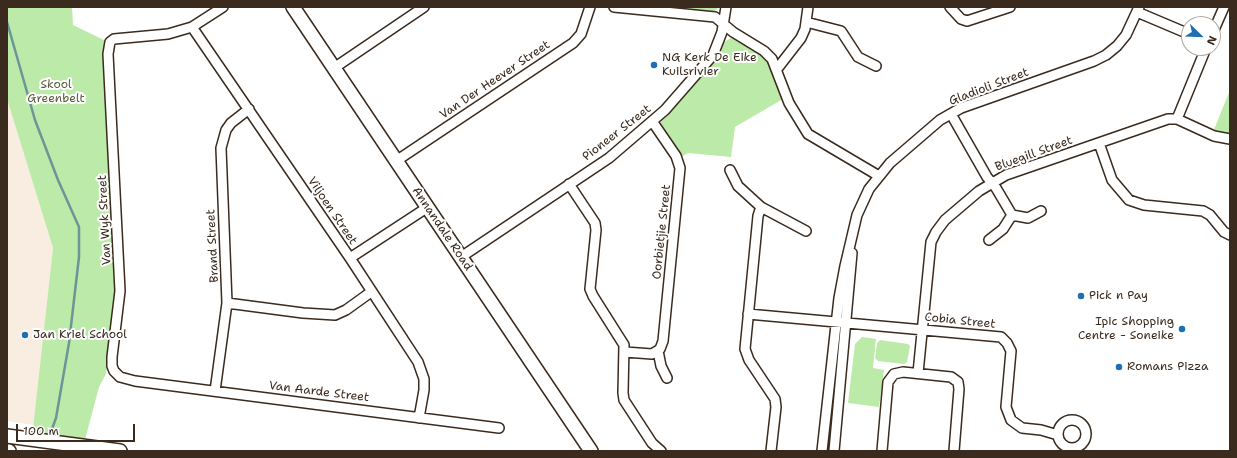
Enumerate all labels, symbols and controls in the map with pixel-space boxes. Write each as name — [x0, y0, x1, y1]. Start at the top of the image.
north arrow — [1181, 16, 1221, 56]
text: N — [1203, 34, 1220, 47]
street label: Van Der Heever Street — [437, 38, 553, 122]
place label: NG Kerk De Eike Kuilsrivier — [662, 51, 757, 79]
marker: NG Kerk De Eike Kuilsrivier — [649, 60, 659, 70]
street label: Gladioli Street — [947, 65, 1031, 109]
park label: Skool Greenbelt — [27, 78, 85, 106]
street label: Pioneer Street — [580, 102, 654, 164]
street label: Bluegill Street — [993, 133, 1075, 175]
street label: Viljoen Street — [304, 174, 360, 248]
street label: Van Wyk Street — [95, 175, 115, 265]
street label: Annandale Road — [409, 184, 475, 274]
street label: Oorbietjie Street — [650, 184, 674, 280]
street label: Brand Street — [204, 209, 222, 283]
place label: Pick n Pay — [1089, 289, 1148, 303]
marker: Pick n Pay — [1076, 291, 1086, 301]
street label: Cobia Street — [924, 310, 996, 332]
place label: Ipic Shopping Centre - Soneike — [1078, 315, 1174, 343]
marker: Ipic Shopping Centre - Soneike — [1177, 324, 1187, 334]
place label: Jan Kriel School — [33, 328, 127, 342]
marker: Jan Kriel School — [20, 330, 30, 340]
place label: Romans Pizza — [1127, 360, 1208, 374]
marker: Romans Pizza — [1114, 362, 1124, 372]
street label: Van Aarde Street — [268, 379, 370, 405]
scale bar — [18, 416, 137, 442]
text: 100 m — [23, 423, 59, 439]

